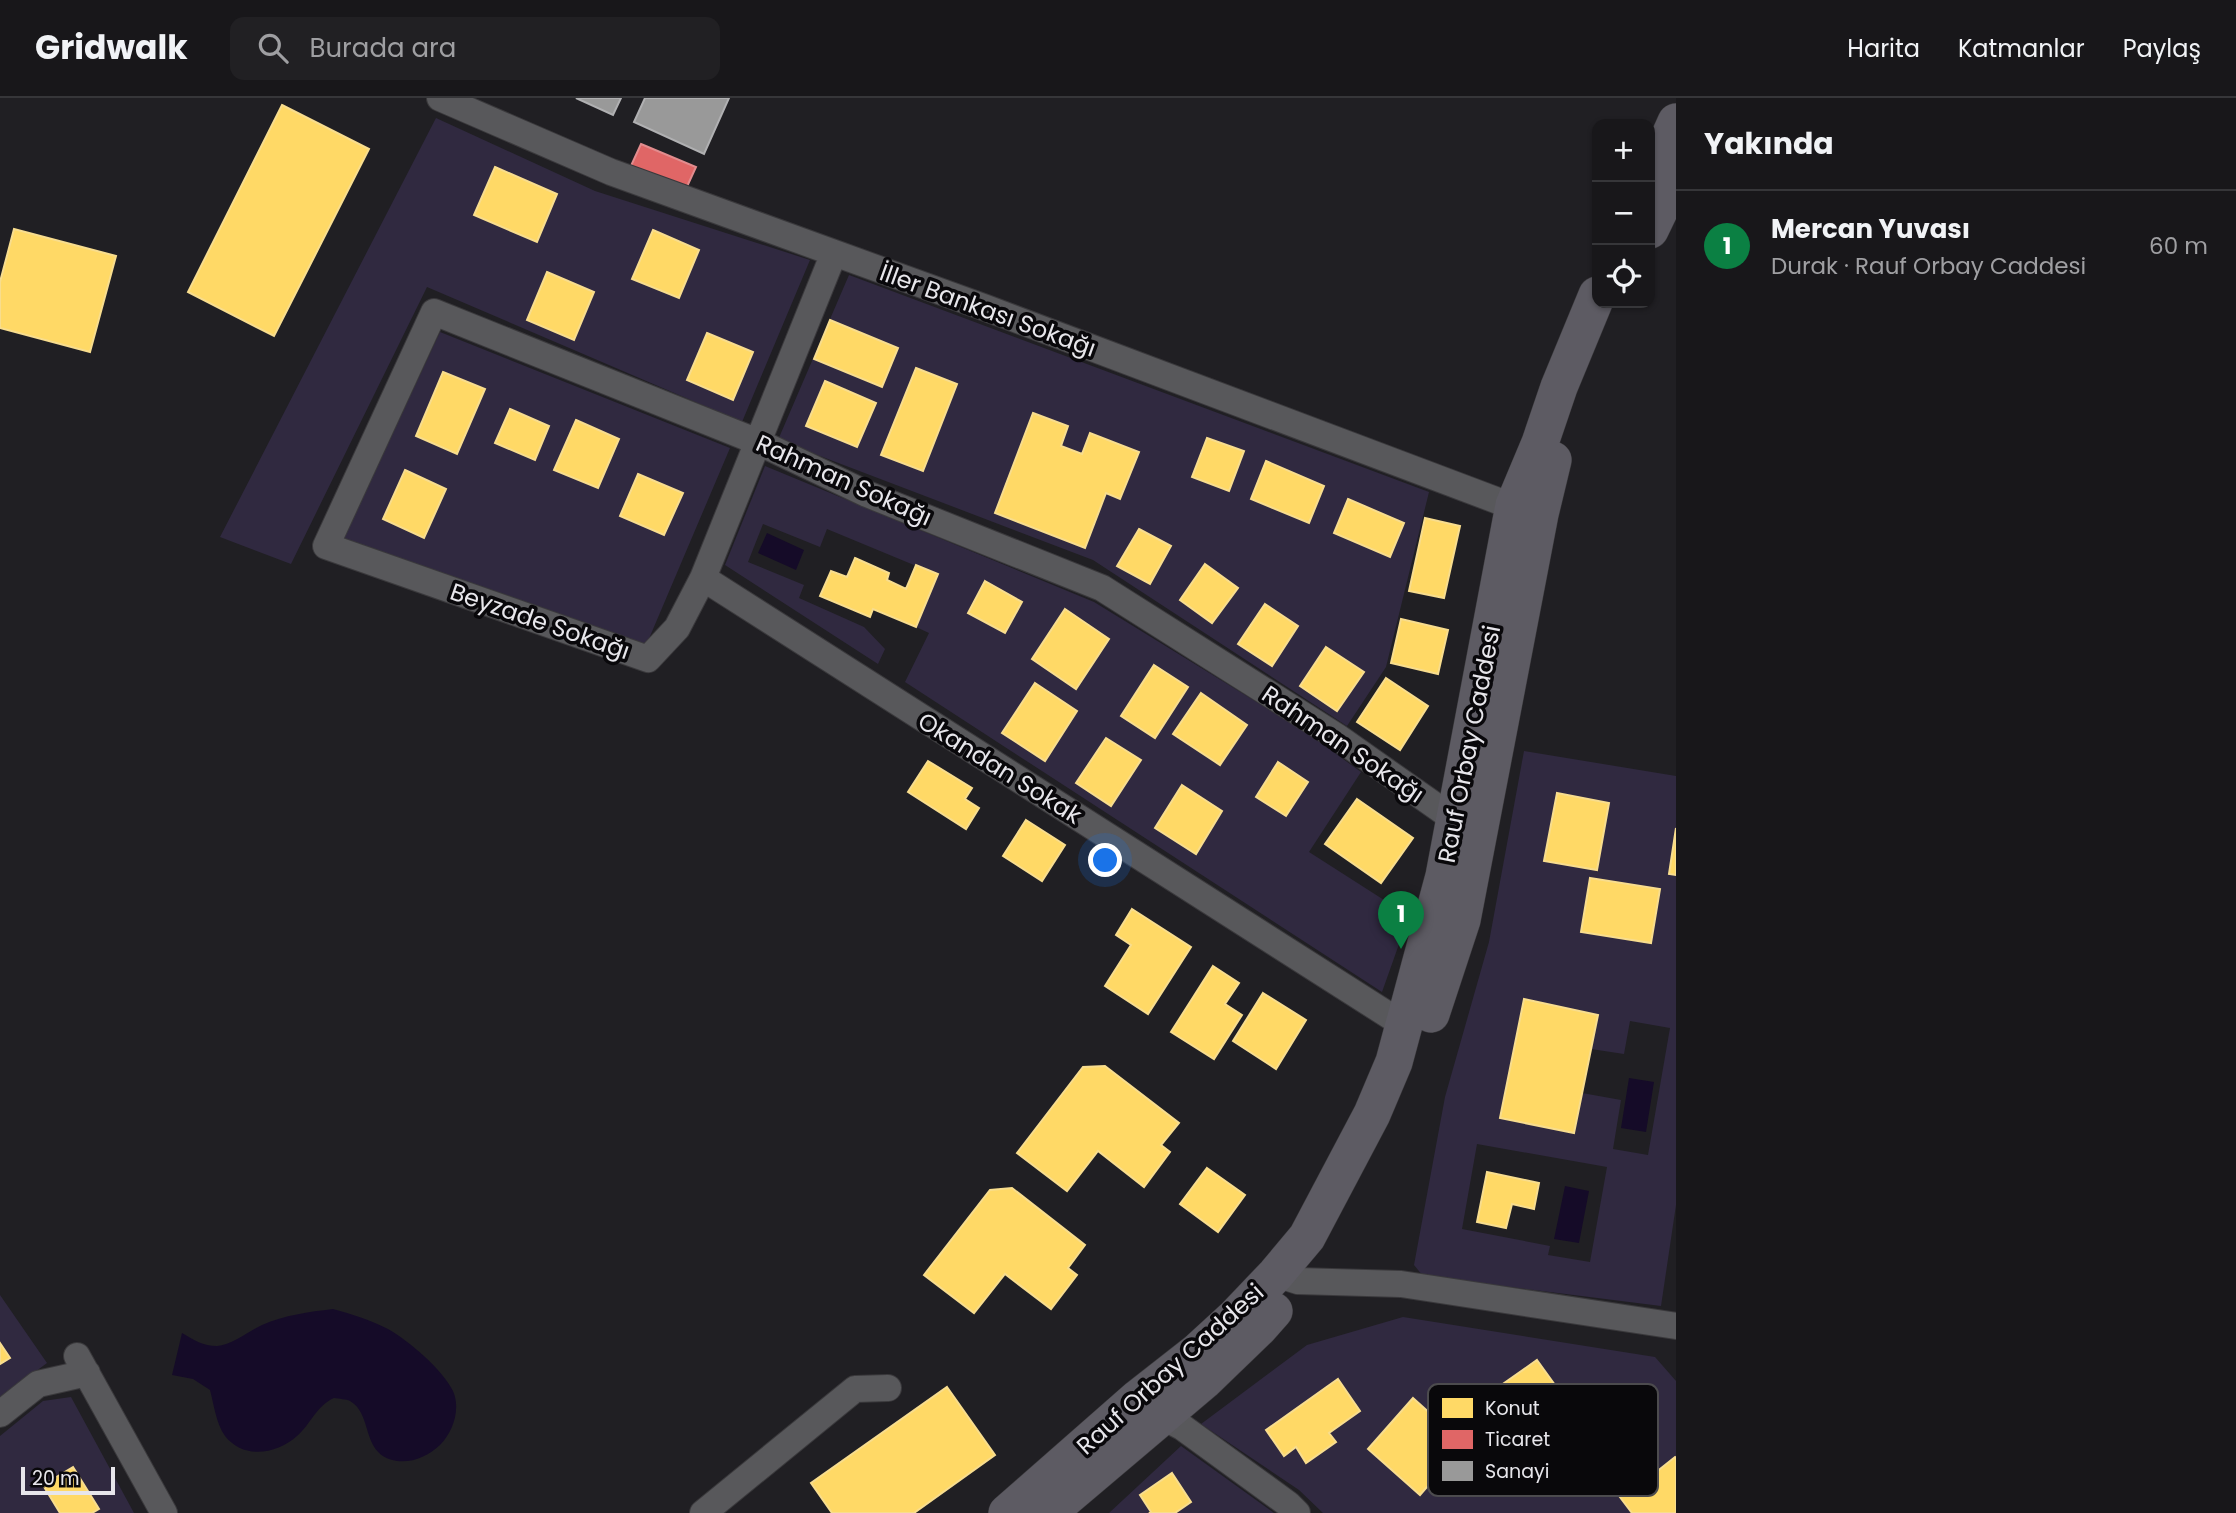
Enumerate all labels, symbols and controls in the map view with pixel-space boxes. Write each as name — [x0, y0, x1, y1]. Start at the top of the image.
search box — [230, 17, 720, 80]
text: Gridwalk — [35, 24, 188, 71]
icon: search — [254, 29, 292, 67]
text: Burada ara — [310, 30, 456, 66]
text: Harita — [1847, 32, 1920, 65]
text: Katmanlar — [1958, 32, 2085, 65]
text: Paylaş — [2123, 32, 2201, 65]
map controls — [1592, 119, 1655, 308]
button: + — [1592, 119, 1655, 182]
text: Yakında — [1704, 122, 1834, 165]
button: − — [1592, 182, 1655, 245]
text: Mercan Yuvası — [1771, 211, 1970, 247]
text: 1 — [1723, 230, 1731, 262]
text: 60 m — [2149, 230, 2208, 262]
button: locate — [1592, 245, 1655, 308]
text: Durak · Rauf Orbay Caddesi — [1771, 250, 2086, 282]
street label: İller Bankası Sokağı — [875, 256, 1101, 364]
street label: Rahman Sokağı — [751, 426, 937, 534]
street label: Beyzade Sokağı — [446, 575, 634, 667]
street label: Rauf Orbay Caddesi — [1430, 622, 1508, 866]
street label: Rahman Sokağı — [1255, 677, 1431, 811]
street label: Okandan Sokak — [912, 704, 1089, 832]
your location — [1088, 843, 1122, 877]
pin: 1 — [1378, 891, 1424, 949]
street label: Rauf Orbay Caddesi — [1069, 1276, 1271, 1462]
legend — [1428, 1384, 1658, 1496]
text: Konut — [1485, 1395, 1540, 1422]
text: Ticaret — [1485, 1426, 1550, 1453]
text: Sanayi — [1485, 1458, 1549, 1485]
scale bar — [21, 1464, 116, 1496]
text: 20 m — [32, 1465, 80, 1492]

